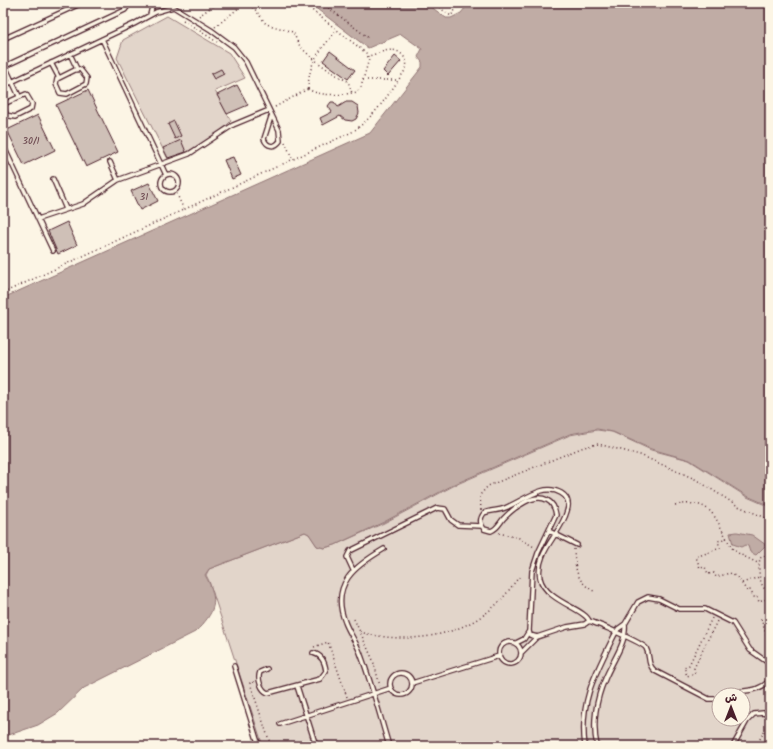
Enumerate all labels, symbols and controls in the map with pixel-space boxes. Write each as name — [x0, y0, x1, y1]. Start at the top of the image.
house number: 30/1 — [22, 133, 40, 149]
house number: 31 — [140, 189, 148, 205]
north arrow — [711, 687, 751, 727]
text: ش — [725, 689, 737, 707]

